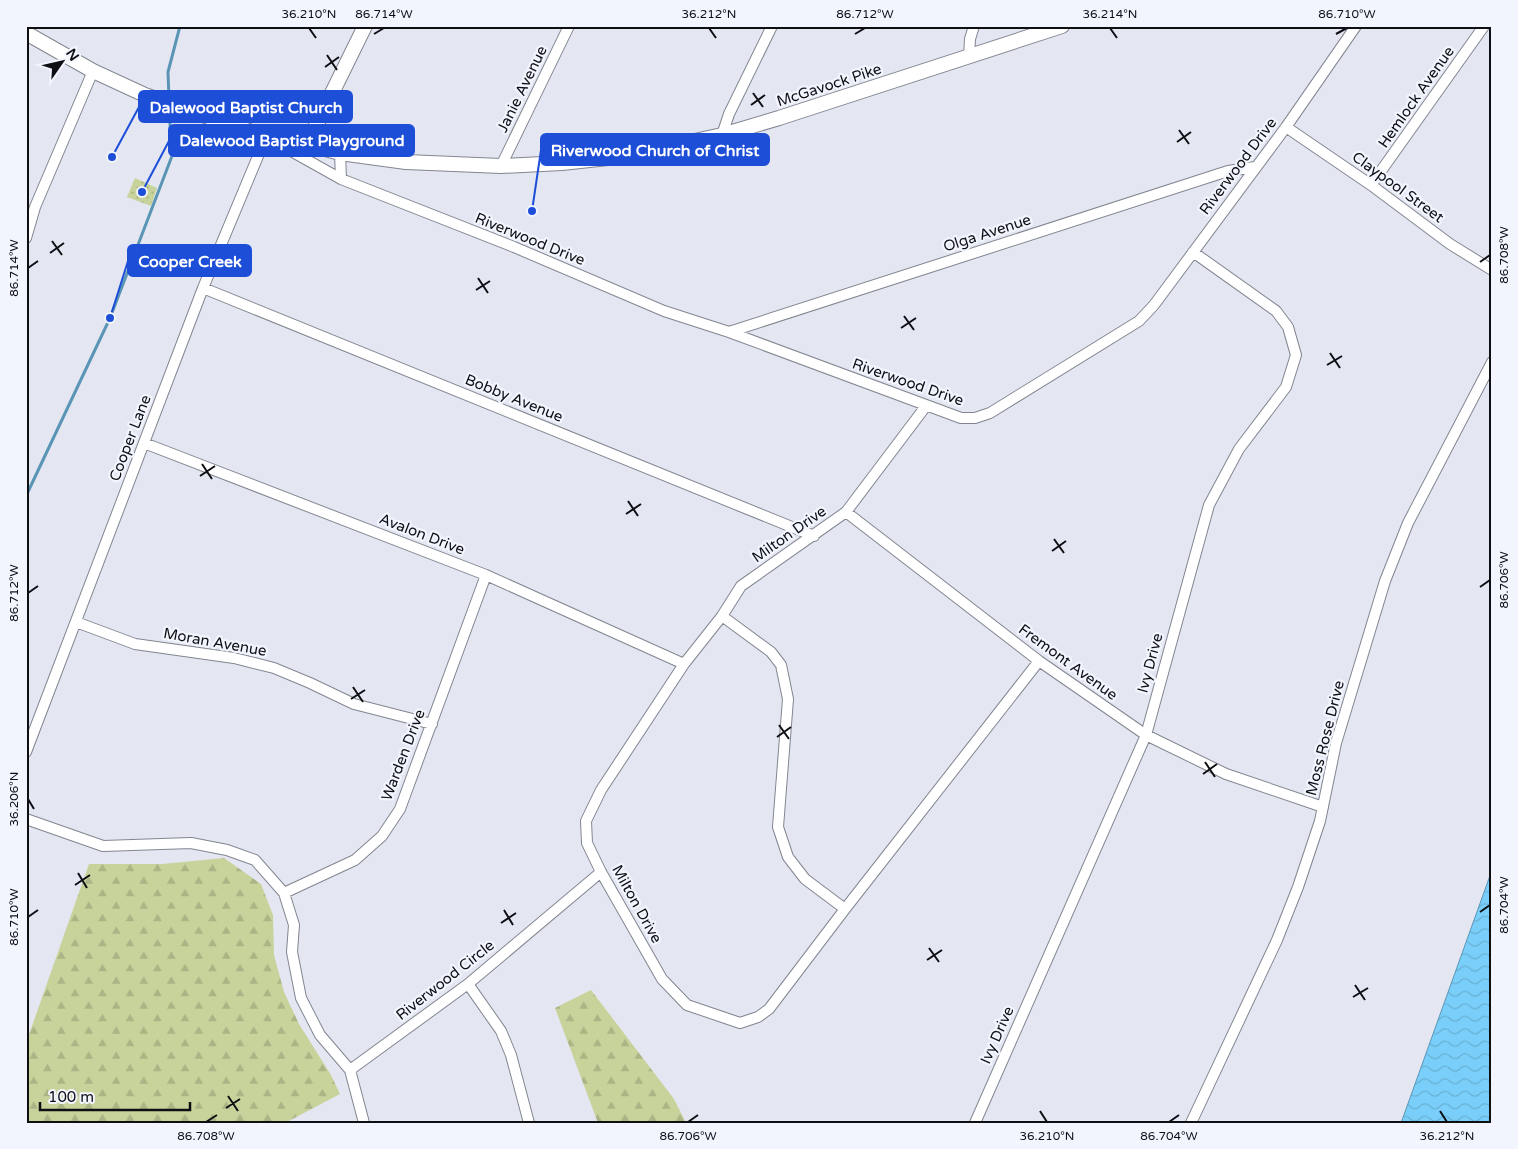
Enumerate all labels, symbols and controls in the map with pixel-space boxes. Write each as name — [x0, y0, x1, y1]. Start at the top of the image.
text: 36.210°N — [282, 7, 336, 21]
text: 86.714°W — [355, 7, 413, 21]
text: 36.212°N — [682, 7, 736, 21]
text: 86.712°W — [836, 7, 894, 21]
text: 36.214°N — [1083, 7, 1137, 21]
text: 86.710°W — [1318, 7, 1376, 21]
north arrow — [38, 38, 88, 88]
street label: Janie Avenue — [493, 43, 551, 135]
street label: Hemlock Avenue — [1374, 43, 1458, 151]
text: N — [62, 46, 83, 64]
street label: McGavock Pike — [774, 60, 884, 110]
callout: Dalewood Baptist Church — [139, 91, 352, 122]
text: Dalewood Baptist Church — [150, 98, 342, 118]
street label: Riverwood Drive — [1196, 114, 1280, 218]
callout: Dalewood Baptist Playground — [169, 125, 414, 156]
text: Dalewood Baptist Playground — [179, 131, 405, 151]
callout: Riverwood Church of Christ — [541, 134, 769, 165]
text: Riverwood Church of Christ — [551, 141, 760, 161]
street label: Claypool Street — [1349, 148, 1447, 226]
street label: Riverwood Drive — [472, 209, 588, 269]
street label: Olga Avenue — [941, 210, 1033, 256]
text: 86.708°W — [1497, 226, 1511, 284]
text: 86.714°W — [7, 239, 21, 297]
callout: Cooper Creek — [128, 245, 251, 276]
text: Cooper Creek — [138, 252, 242, 272]
street label: Riverwood Drive — [850, 354, 966, 410]
street label: Bobby Avenue — [462, 370, 566, 426]
street label: Cooper Lane — [105, 392, 155, 484]
street label: Milton Drive — [748, 502, 830, 566]
street label: Avalon Drive — [377, 510, 467, 558]
text: 86.706°W — [1497, 551, 1511, 609]
text: 86.712°W — [7, 564, 21, 622]
street label: Fremont Avenue — [1015, 620, 1121, 704]
street label: Moran Avenue — [162, 624, 268, 660]
street label: Ivy Drive — [1133, 631, 1167, 695]
street label: Moss Rose Drive — [1302, 679, 1348, 797]
street label: Warden Drive — [377, 707, 429, 803]
text: 36.206°N — [7, 772, 21, 826]
street label: Milton Drive — [608, 862, 666, 946]
text: 86.704°W — [1497, 876, 1511, 934]
text: 86.710°W — [7, 888, 21, 946]
street label: Riverwood Circle — [392, 936, 498, 1024]
street label: Ivy Drive — [976, 1003, 1018, 1067]
scale bar — [40, 1079, 190, 1111]
text: 100 m — [48, 1088, 94, 1106]
text: 86.708°W — [177, 1129, 235, 1143]
text: 86.706°W — [659, 1129, 717, 1143]
text: 36.210°N — [1020, 1129, 1074, 1143]
text: 86.704°W — [1140, 1129, 1198, 1143]
text: 36.212°N — [1420, 1129, 1474, 1143]

